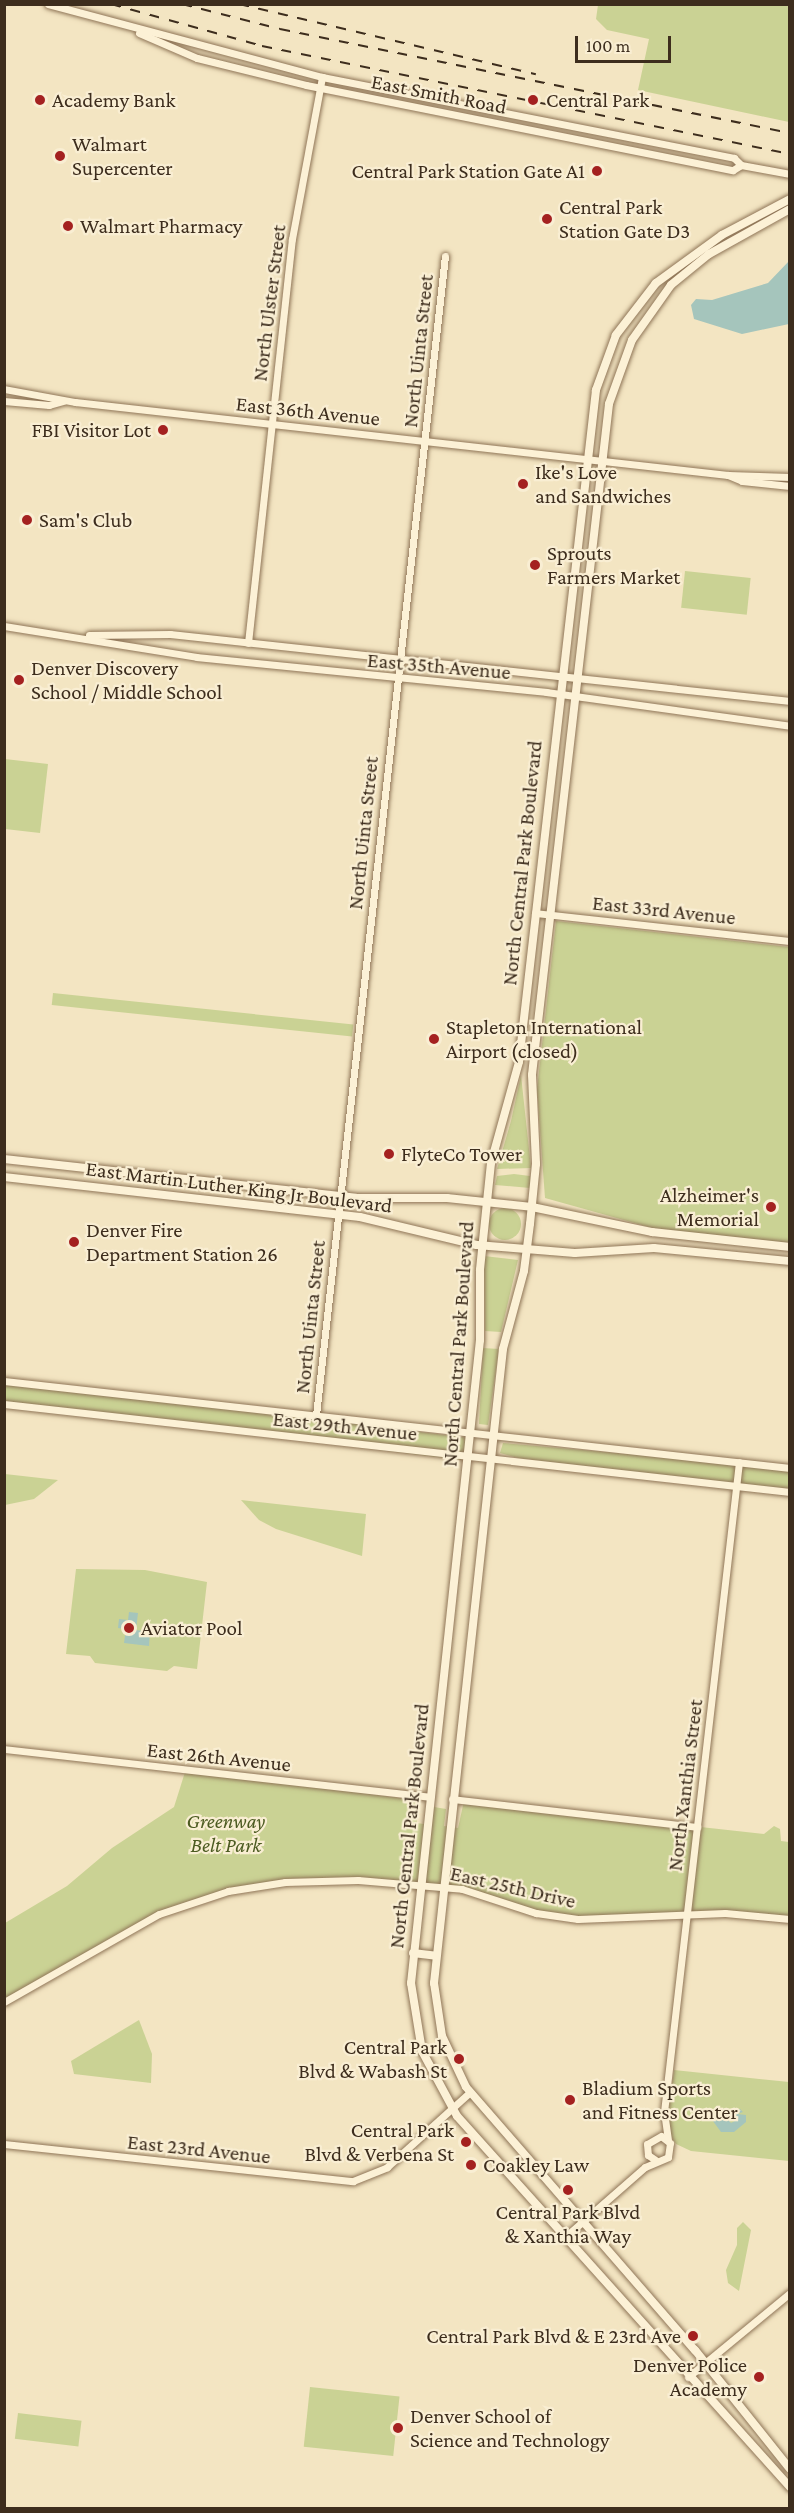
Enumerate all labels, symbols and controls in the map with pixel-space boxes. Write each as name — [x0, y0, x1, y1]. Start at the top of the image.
scale bar — [578, 24, 674, 62]
text: 100 m — [586, 36, 630, 56]
street label: East Smith Road — [369, 69, 509, 119]
place label: Academy Bank — [52, 87, 176, 113]
place label: Central Park — [546, 87, 649, 113]
marker: Central Park — [524, 91, 542, 109]
marker: Academy Bank — [33, 93, 47, 107]
place label: Walmart Supercenter — [72, 131, 173, 181]
marker: Walmart Supercenter — [53, 149, 67, 163]
place label: Central Park Station Gate A1 — [351, 158, 585, 184]
marker: Central Park Station Gate A1 — [590, 164, 604, 178]
place label: Central Park Station Gate D3 — [559, 194, 690, 244]
marker: Central Park Station Gate D3 — [540, 212, 554, 226]
place label: Walmart Pharmacy — [80, 213, 243, 239]
marker: Walmart Pharmacy — [61, 219, 75, 233]
street label: North Ulster Street — [247, 223, 291, 383]
street label: North Uinta Street — [397, 273, 439, 429]
street label: East 36th Avenue — [235, 391, 381, 431]
place label: FBI Visitor Lot — [31, 417, 151, 443]
marker: FBI Visitor Lot — [156, 423, 170, 437]
place label: Ike's Love and Sandwiches — [535, 459, 671, 509]
marker: Ike's Love and Sandwiches — [516, 477, 530, 491]
place label: Sam's Club — [39, 507, 132, 533]
marker: Sam's Club — [20, 513, 34, 527]
place label: Sprouts Farmers Market — [547, 540, 680, 590]
marker: Sprouts Farmers Market — [528, 558, 542, 572]
street label: East 35th Avenue — [366, 647, 512, 685]
place label: Denver Discovery School / Middle School — [31, 655, 222, 705]
marker: Denver Discovery School / Middle School — [12, 673, 26, 687]
street label: North Central Park Boulevard — [497, 739, 547, 987]
street label: North Uinta Street — [342, 755, 384, 911]
street label: East 33rd Avenue — [591, 890, 737, 930]
place label: Stapleton International Airport (closed) — [446, 1014, 642, 1064]
marker: Stapleton International Airport (closed) — [427, 1032, 441, 1046]
place label: FlyteCo Tower — [401, 1141, 522, 1167]
marker: FlyteCo Tower — [382, 1147, 396, 1161]
street label: East Martin Luther King Jr Boulevard — [84, 1156, 394, 1218]
place label: Alzheimer's Memorial — [660, 1182, 759, 1232]
marker: Alzheimer's Memorial — [764, 1200, 778, 1214]
place label: Denver Fire Department Station 26 — [86, 1217, 278, 1267]
street label: North Central Park Boulevard — [437, 1220, 479, 1468]
marker: Denver Fire Department Station 26 — [67, 1235, 81, 1249]
street label: North Uinta Street — [289, 1239, 331, 1395]
street label: East 29th Avenue — [272, 1406, 418, 1446]
place label: Aviator Pool — [141, 1615, 243, 1641]
marker: Aviator Pool — [122, 1621, 136, 1635]
street label: North Xanthia Street — [662, 1698, 708, 1872]
street label: North Central Park Boulevard — [384, 1702, 434, 1950]
street label: East 26th Avenue — [146, 1737, 292, 1777]
park label: Greenway Belt Park — [187, 1808, 265, 1858]
street label: East 25th Drive — [448, 1860, 578, 1914]
place label: Central Park Blvd & Wabash St — [298, 2034, 447, 2084]
marker: Central Park Blvd & Wabash St — [452, 2052, 466, 2066]
place label: Bladium Sports and Fitness Center — [582, 2075, 738, 2125]
marker: Bladium Sports and Fitness Center — [563, 2093, 577, 2107]
place label: Central Park Blvd & Verbena St — [305, 2117, 454, 2167]
street label: East 23rd Avenue — [126, 2129, 272, 2169]
marker: Central Park Blvd & Verbena St — [459, 2135, 473, 2149]
place label: Coakley Law — [483, 2152, 589, 2178]
marker: Coakley Law — [464, 2158, 478, 2172]
marker: Central Park Blvd & Xanthia Way — [561, 2183, 575, 2197]
place label: Central Park Blvd & Xanthia Way — [496, 2199, 640, 2249]
place label: Central Park Blvd & E 23rd Ave — [426, 2323, 681, 2349]
marker: Central Park Blvd & E 23rd Ave — [686, 2329, 700, 2343]
place label: Denver Police Academy — [633, 2352, 747, 2402]
marker: Denver Police Academy — [752, 2370, 766, 2384]
place label: Denver School of Science and Technology — [410, 2403, 610, 2453]
marker: Denver School of Science and Technology — [391, 2421, 405, 2435]

